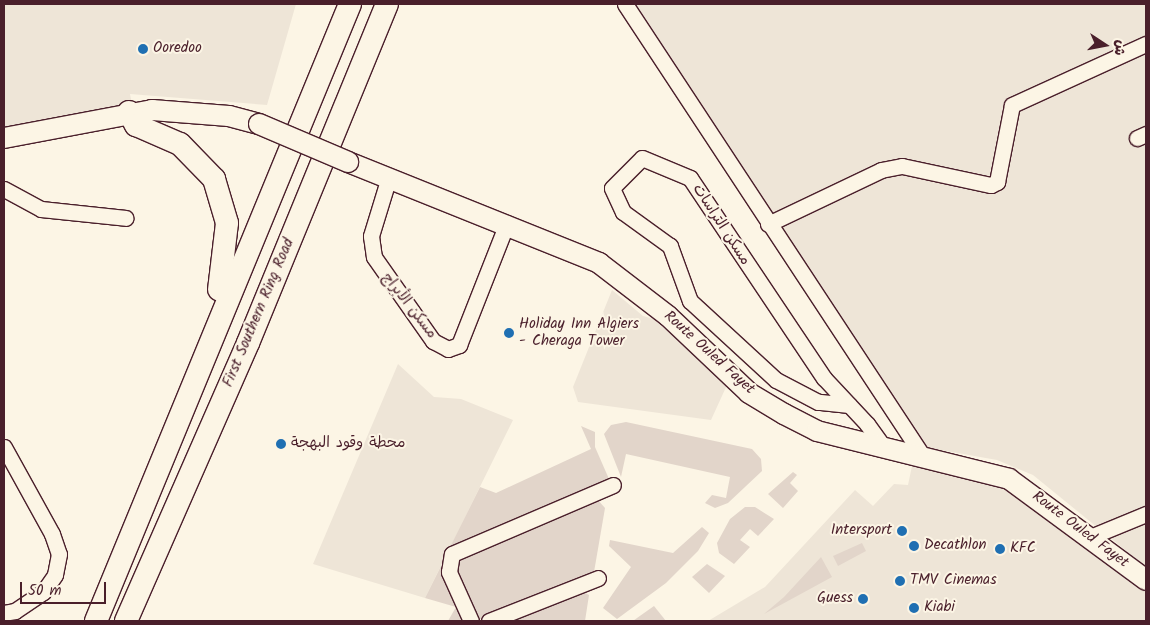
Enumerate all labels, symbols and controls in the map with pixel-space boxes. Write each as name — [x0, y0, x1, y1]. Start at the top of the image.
north arrow — [1080, 20, 1130, 70]
text: ش — [1107, 38, 1132, 58]
place label: Ooredoo — [153, 40, 202, 58]
marker: Ooredoo — [137, 43, 149, 55]
street label: مسكن التراسات — [688, 181, 754, 269]
street label: First Southern Ring Road — [220, 236, 298, 390]
street label: مسكن الأبراج — [378, 269, 440, 343]
street label: Route Ouled Fayet — [660, 307, 758, 399]
place label: Holiday Inn Algiers - Cheraga Tower — [519, 315, 639, 350]
marker: Holiday Inn Algiers - Cheraga Tower — [503, 327, 515, 339]
place label: محطة وقود البهجة — [291, 435, 405, 453]
marker: محطة وقود البهجة — [275, 438, 287, 450]
street label: Route Ouled Fayet — [1028, 488, 1132, 572]
place label: Intersport — [831, 522, 892, 540]
marker: Intersport — [896, 525, 908, 537]
place label: Decathlon — [924, 537, 986, 555]
marker: Decathlon — [908, 540, 920, 552]
place label: KFC — [1010, 540, 1036, 558]
marker: KFC — [994, 543, 1006, 555]
scale bar — [22, 572, 109, 604]
place label: TMV Cinemas — [910, 572, 997, 590]
marker: TMV Cinemas — [894, 575, 906, 587]
text: 50 m — [28, 579, 62, 603]
place label: Guess — [817, 590, 853, 608]
marker: Guess — [857, 593, 869, 605]
place label: Kiabi — [924, 599, 955, 617]
marker: Kiabi — [908, 602, 920, 614]

